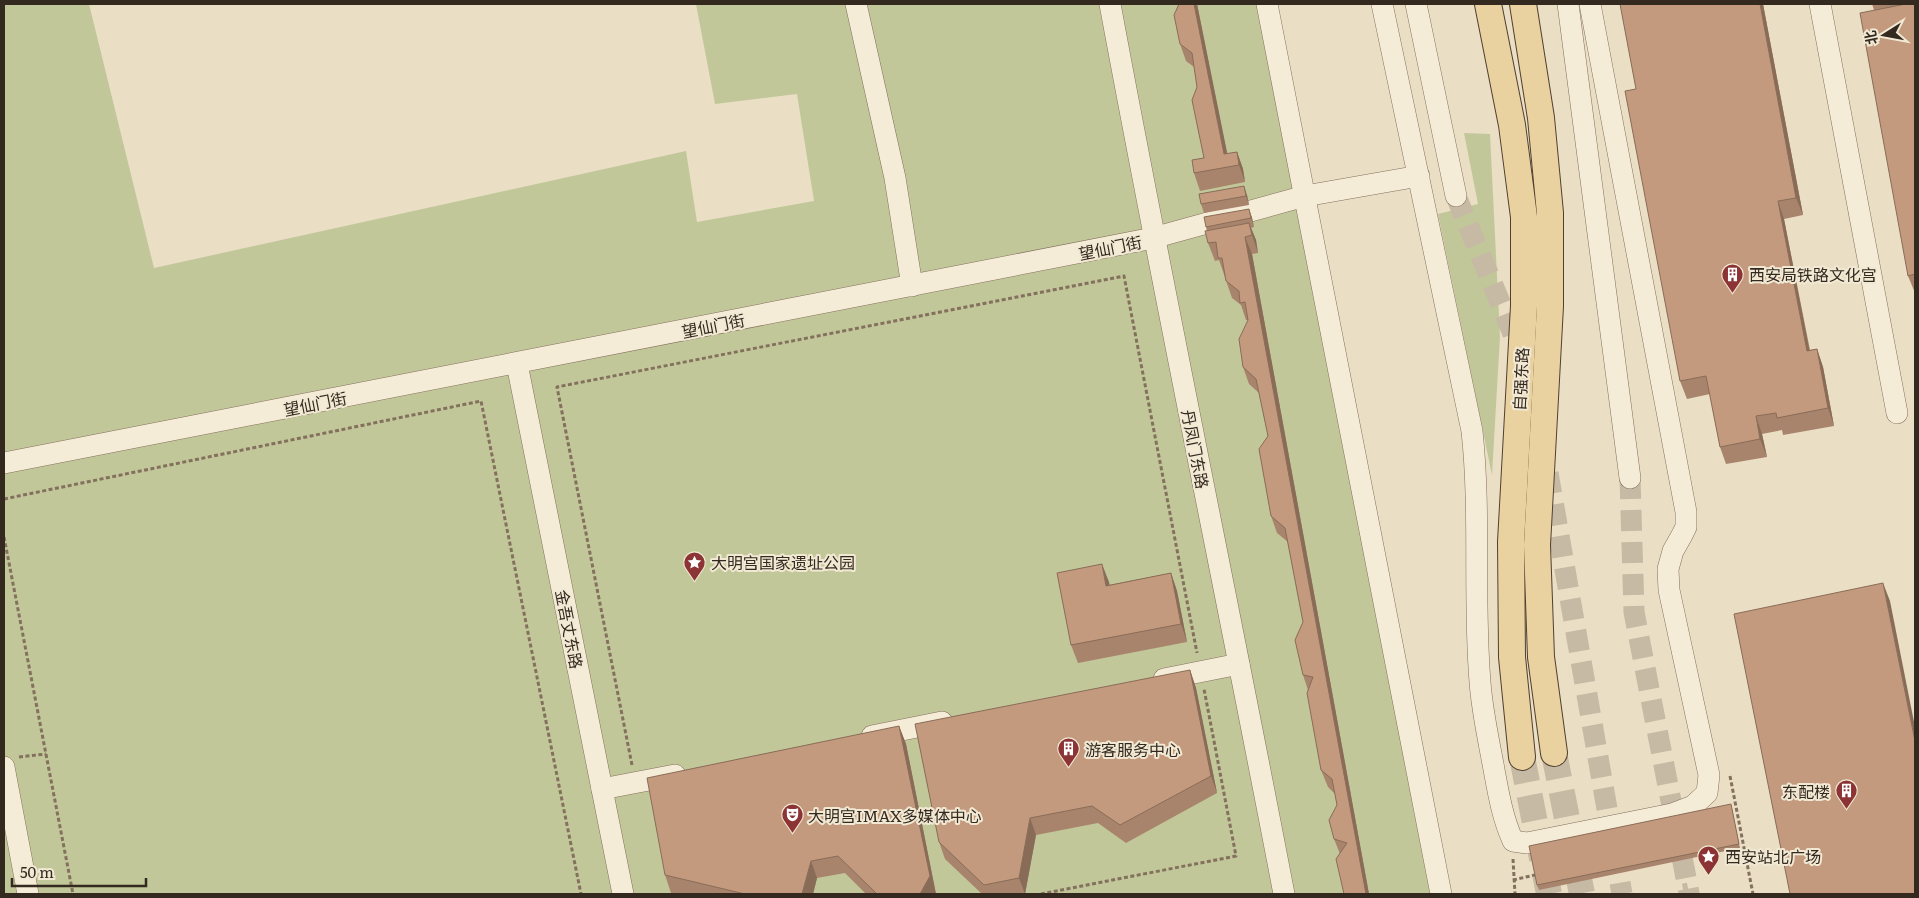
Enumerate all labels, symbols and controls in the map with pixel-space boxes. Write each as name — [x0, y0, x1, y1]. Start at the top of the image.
north arrow — [1859, 10, 1909, 60]
text: 北 — [1859, 29, 1881, 46]
street label: 望仙门街 — [1076, 229, 1144, 265]
building icon: 西安局铁路文化宫 — [1721, 262, 1745, 293]
place label: 西安局铁路文化宫 — [1749, 262, 1877, 286]
street label: 望仙门街 — [679, 307, 747, 343]
street label: 自强东路 — [1506, 346, 1534, 412]
street label: 望仙门街 — [281, 385, 349, 421]
street label: 丹凤门东路 — [1177, 407, 1215, 491]
place icon: 大明宫国家遗址公园 — [683, 550, 707, 581]
place label: 大明宫国家遗址公园 — [711, 550, 855, 574]
street label: 金吾丈东路 — [551, 587, 589, 671]
building icon: 游客服务中心 — [1057, 737, 1081, 768]
place label: 游客服务中心 — [1085, 737, 1181, 761]
place label: 东配楼 — [1782, 779, 1830, 803]
building icon: 东配楼 — [1834, 779, 1858, 810]
theatre icon: 大明宫IMAX多媒体中心 — [780, 803, 804, 834]
place label: 大明宫IMAX多媒体中心 — [808, 803, 982, 827]
place icon: 西安站北广场 — [1697, 844, 1721, 875]
place label: 西安站北广场 — [1725, 844, 1821, 868]
scale bar — [12, 856, 146, 888]
text: 50 m — [20, 860, 54, 883]

